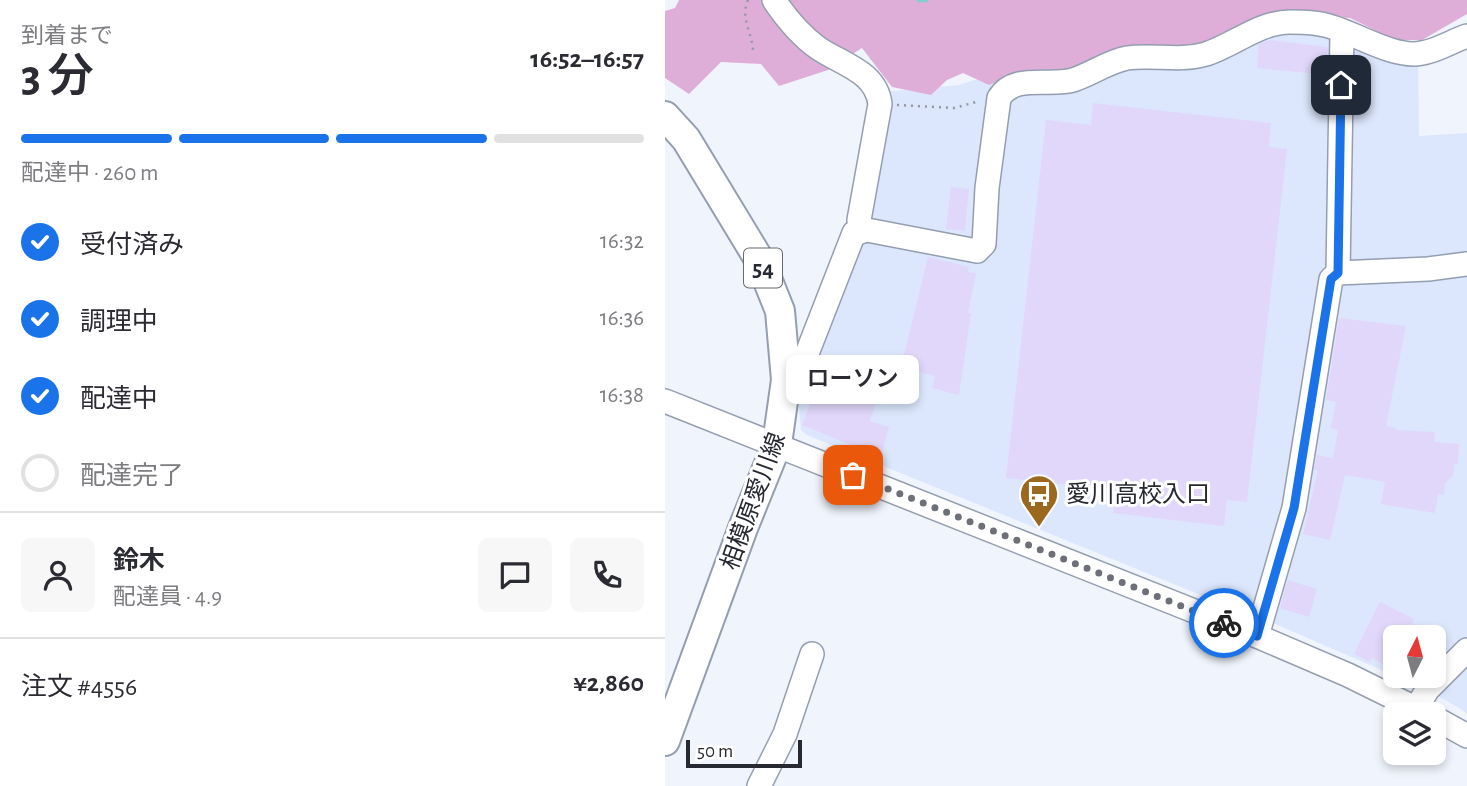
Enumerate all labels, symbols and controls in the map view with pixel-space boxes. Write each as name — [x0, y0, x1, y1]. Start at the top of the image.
text: 到着まで — [21, 25, 113, 48]
text: 16:52–16:57 — [530, 46, 644, 72]
text: 3 分 — [21, 54, 94, 100]
pin — [1311, 55, 1371, 115]
icon: home — [1322, 66, 1360, 104]
text: 配達中 · 260 m — [21, 162, 158, 185]
icon: check — [21, 223, 59, 261]
text: 16:32 — [600, 230, 644, 253]
text: 受付済み — [80, 232, 184, 258]
road number: 54 — [744, 248, 782, 288]
icon: check — [21, 300, 59, 338]
text: 16:36 — [600, 307, 644, 330]
text: 調理中 — [80, 309, 158, 335]
callout: ローソン — [787, 356, 920, 405]
text: ローソン — [807, 368, 899, 391]
icon: check — [21, 377, 59, 415]
text: 16:38 — [600, 384, 644, 407]
text: 配達中 — [80, 386, 158, 412]
street label: 相模原愛川線 — [716, 429, 790, 573]
pin — [823, 445, 883, 505]
icon: bag — [834, 456, 872, 494]
text: 配達完了 — [80, 463, 184, 489]
bus stop icon: 愛川高校入口 — [1018, 473, 1060, 528]
place label: 愛川高校入口 — [1066, 481, 1210, 507]
button: person — [21, 538, 95, 612]
button: chat — [478, 538, 552, 612]
button: phone — [570, 538, 644, 612]
text: 鈴木 — [113, 548, 165, 574]
text: 配達員 · 4.9 — [113, 586, 222, 609]
courier — [1189, 588, 1259, 658]
icon: bike — [1205, 604, 1243, 642]
north arrow — [1383, 625, 1445, 688]
map controls — [1383, 625, 1446, 765]
text: ¥2,860 — [573, 670, 644, 696]
text: 注文 #4556 — [21, 674, 137, 700]
button: layers — [1383, 702, 1446, 765]
scale bar — [686, 737, 801, 769]
text: 50 m — [697, 742, 733, 761]

